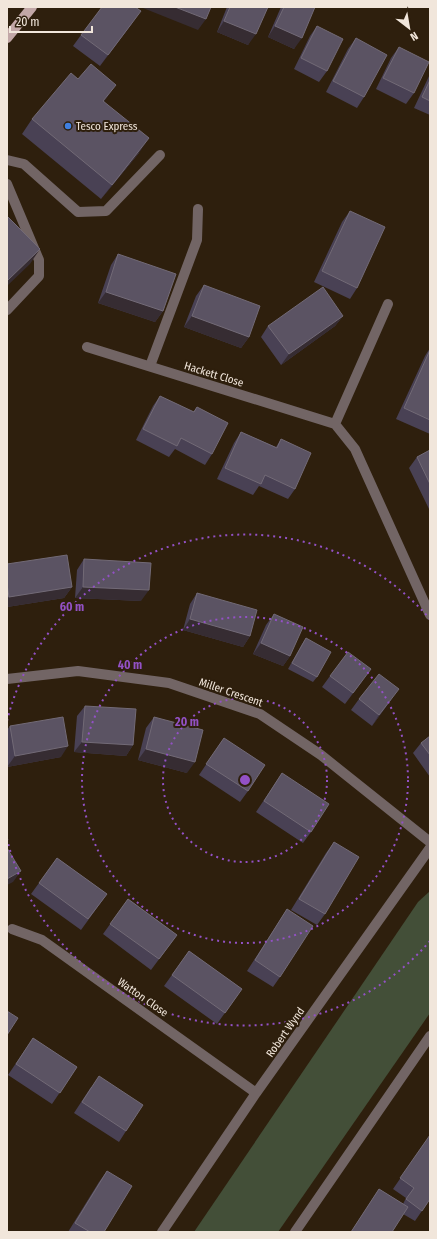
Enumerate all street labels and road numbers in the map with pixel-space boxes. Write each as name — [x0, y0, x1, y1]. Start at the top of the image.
street label: Hackett Close — [183, 359, 245, 390]
street label: Miller Crescent — [197, 675, 265, 710]
street label: Watton Close — [115, 975, 171, 1020]
street label: Robert Wynd — [264, 1005, 307, 1060]

